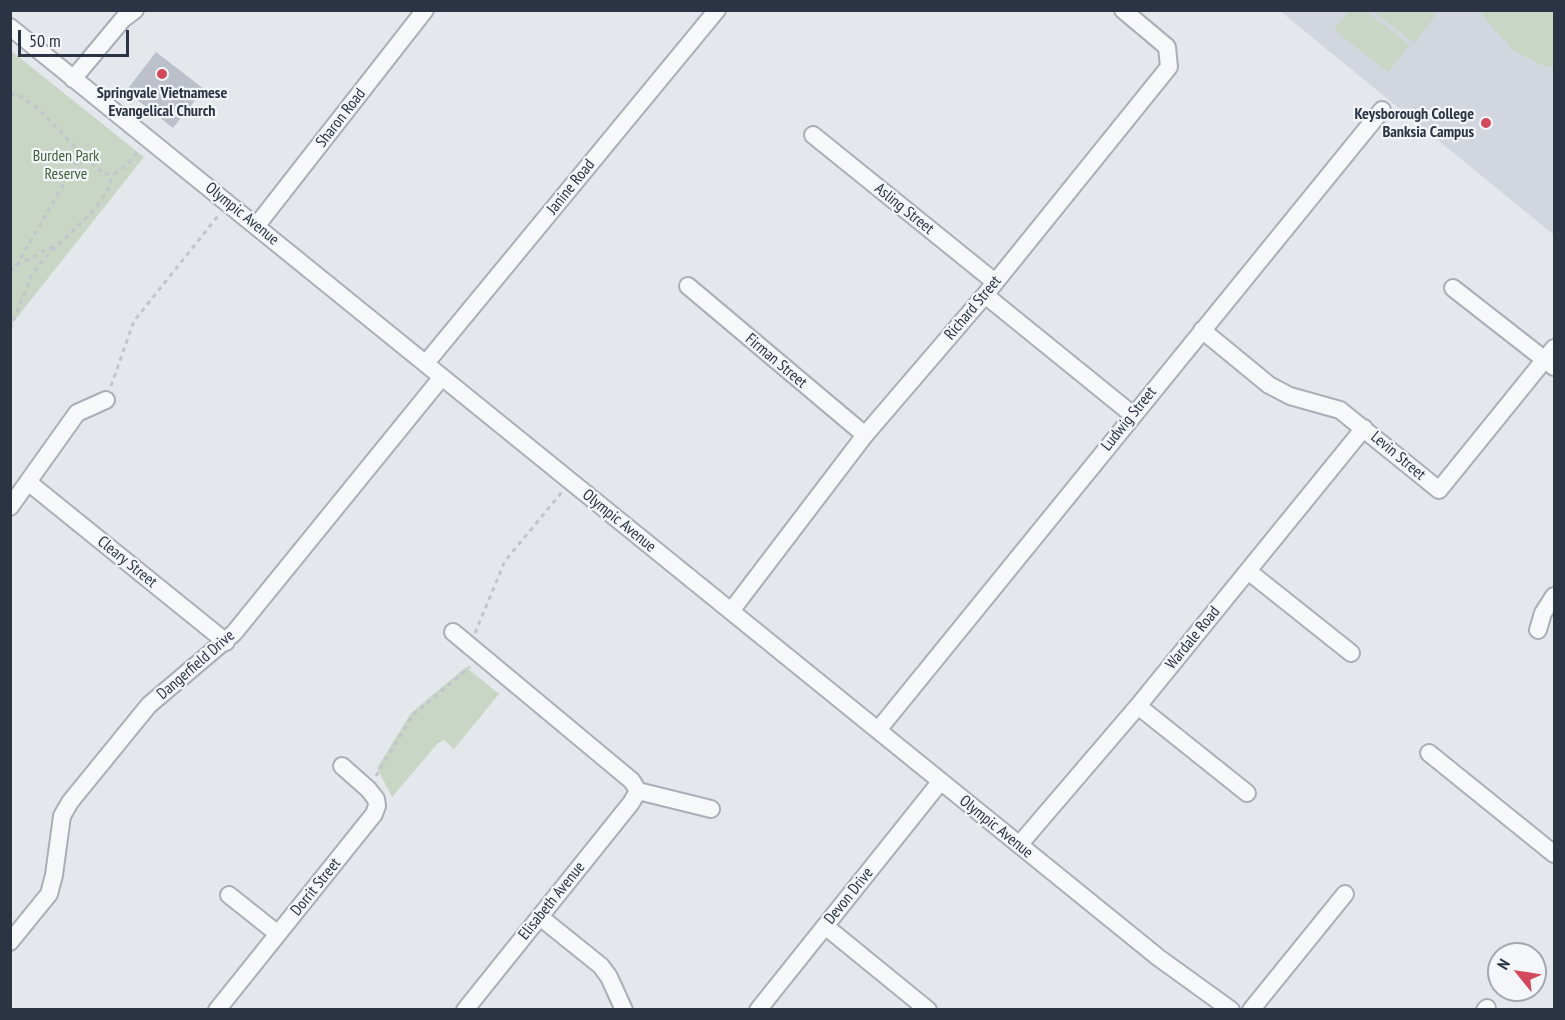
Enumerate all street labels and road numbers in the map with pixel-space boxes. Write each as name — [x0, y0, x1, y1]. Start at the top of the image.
street label: Sharon Road — [312, 85, 370, 151]
street label: Janine Road — [543, 156, 599, 218]
street label: Olympic Avenue — [201, 179, 283, 249]
street label: Asling Street — [871, 179, 937, 239]
street label: Richard Street — [941, 272, 1005, 344]
street label: Firman Street — [741, 330, 811, 392]
street label: Ludwig Street — [1097, 383, 1161, 455]
street label: Levin Street — [1367, 428, 1429, 484]
street label: Olympic Avenue — [578, 486, 660, 556]
street label: Cleary Street — [93, 532, 161, 592]
street label: Wardale Road — [1162, 603, 1224, 673]
street label: Dangerfield Drive — [153, 626, 239, 704]
street label: Olympic Avenue — [955, 792, 1037, 862]
street label: Dorrit Street — [287, 854, 345, 920]
street label: Elisabeth Avenue — [515, 858, 589, 944]
street label: Devon Drive — [820, 864, 878, 928]

